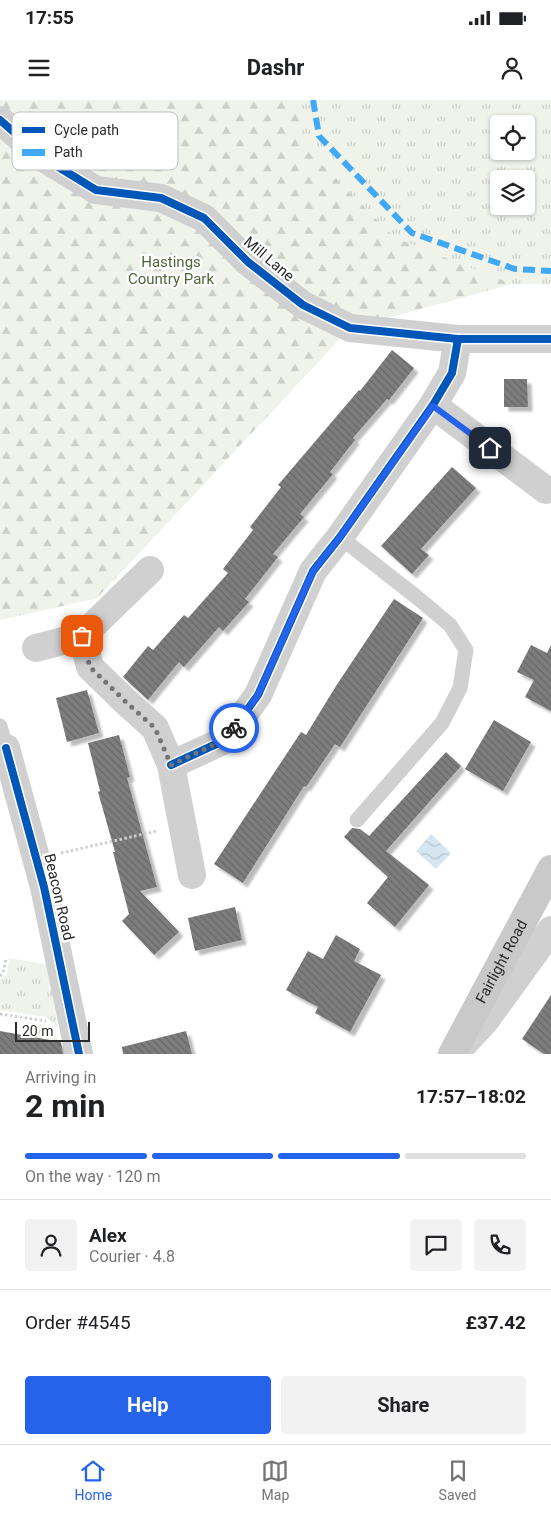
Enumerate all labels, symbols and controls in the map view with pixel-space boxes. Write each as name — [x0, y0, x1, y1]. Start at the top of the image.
text: 17:55 — [25, 6, 74, 29]
icon: menu — [25, 54, 53, 82]
icon: person — [498, 54, 526, 82]
text: Dashr — [247, 55, 304, 80]
legend — [12, 112, 178, 170]
map controls — [490, 115, 535, 215]
button: locate — [490, 115, 535, 160]
text: Cycle path — [54, 122, 119, 138]
text: Path — [54, 144, 83, 160]
button: layers — [490, 170, 535, 215]
street label: Mill Lane — [240, 233, 298, 285]
park label: Hastings Country Park — [128, 253, 214, 288]
pin — [469, 427, 511, 469]
icon: home — [476, 434, 504, 462]
pin — [61, 615, 103, 657]
icon: bag — [68, 622, 96, 650]
courier — [209, 703, 259, 753]
icon: bike — [220, 714, 248, 742]
street label: Beacon Road — [40, 852, 78, 942]
street label: Fairlight Road — [472, 917, 531, 1006]
scale bar — [15, 1019, 90, 1042]
text: 20 m — [22, 1023, 54, 1039]
text: Arriving in — [25, 1068, 96, 1087]
text: 17:57–18:02 — [416, 1085, 526, 1108]
text: 2 min — [25, 1087, 105, 1125]
text: On the way · 120 m — [25, 1167, 161, 1186]
button: person — [25, 1219, 77, 1271]
button: chat — [410, 1219, 462, 1271]
button: phone — [474, 1219, 526, 1271]
text: Alex — [89, 1224, 127, 1247]
text: Courier · 4.8 — [89, 1247, 175, 1266]
text: Order #4545 — [25, 1311, 131, 1334]
text: £37.42 — [466, 1311, 526, 1334]
button: Help — [25, 1376, 271, 1434]
button: Share — [281, 1376, 526, 1434]
tab: Home — [75, 1457, 112, 1503]
tab: Map — [261, 1457, 289, 1503]
tab: Saved — [439, 1457, 476, 1503]

